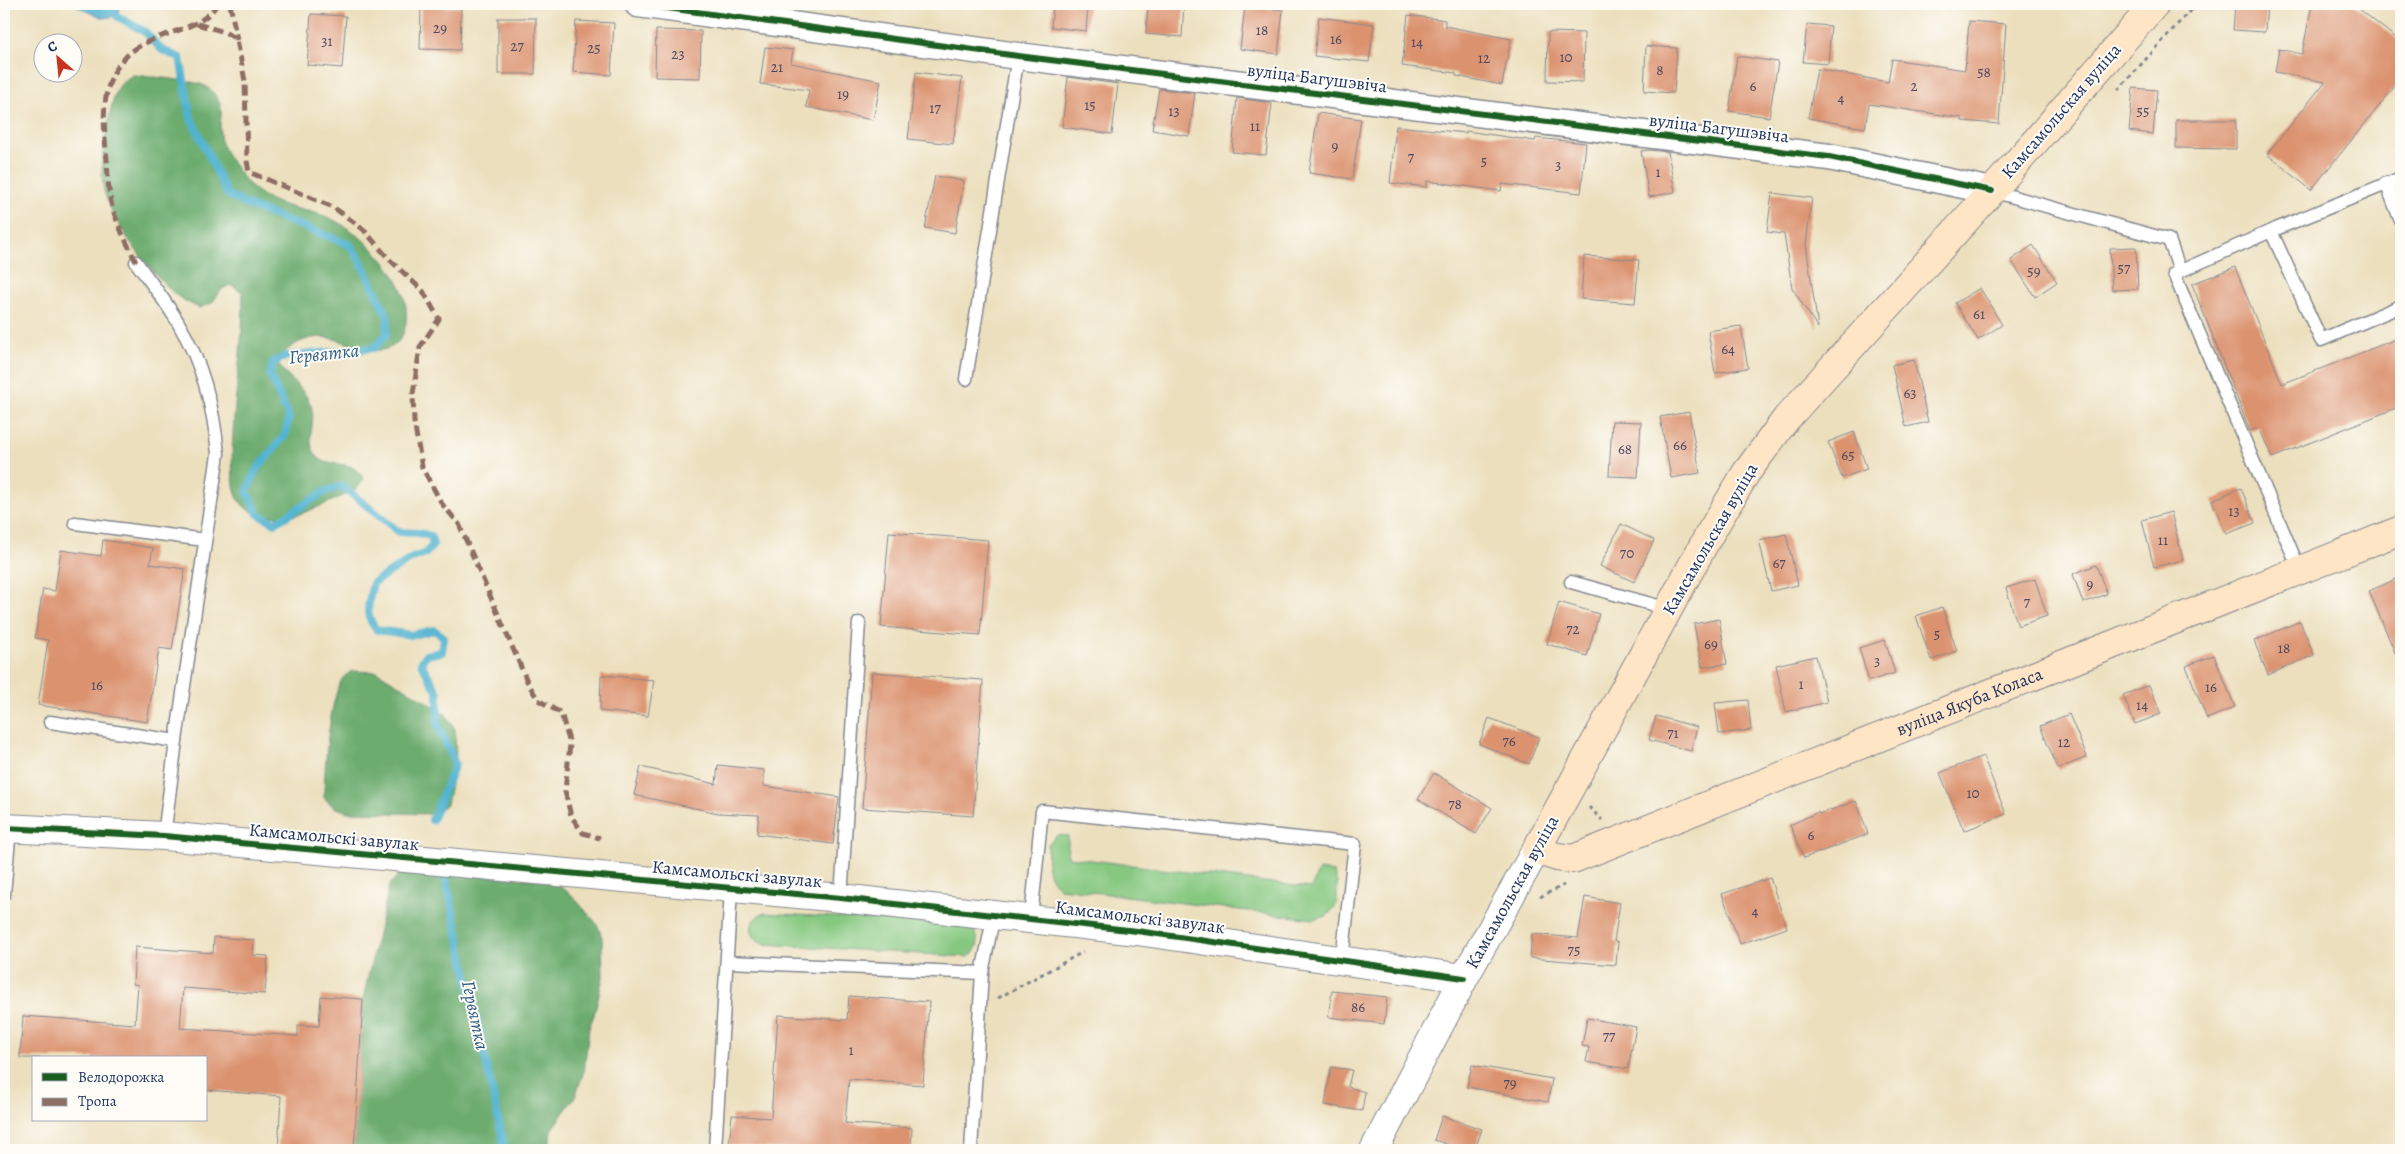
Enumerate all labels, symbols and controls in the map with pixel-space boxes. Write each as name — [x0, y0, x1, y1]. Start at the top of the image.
house number: 29 — [433, 18, 447, 38]
house number: 18 — [1256, 20, 1268, 40]
house number: 16 — [1330, 29, 1342, 49]
house number: 31 — [321, 31, 333, 51]
north arrow — [32, 32, 82, 82]
house number: 14 — [1411, 32, 1423, 52]
text: С — [44, 36, 61, 57]
house number: 27 — [510, 36, 524, 56]
house number: 25 — [587, 38, 601, 58]
street label: Камсамольская вуліца — [1996, 38, 2127, 184]
house number: 23 — [671, 44, 685, 64]
house number: 10 — [1559, 47, 1573, 67]
house number: 12 — [1478, 48, 1490, 68]
house number: 21 — [771, 57, 783, 77]
street label: вуліца Багушэвіча — [1246, 58, 1389, 99]
house number: 8 — [1656, 60, 1664, 80]
house number: 58 — [1977, 62, 1991, 82]
house number: 6 — [1750, 76, 1757, 96]
house number: 2 — [1910, 76, 1918, 96]
house number: 19 — [837, 84, 849, 104]
house number: 4 — [1838, 88, 1845, 108]
house number: 15 — [1084, 95, 1096, 115]
house number: 17 — [929, 98, 941, 118]
house number: 13 — [1168, 101, 1180, 121]
house number: 55 — [2137, 101, 2149, 121]
street label: вуліца Багушэвіча — [1648, 108, 1791, 149]
house number: 11 — [1250, 116, 1260, 136]
house number: 9 — [1332, 136, 1339, 156]
house number: 7 — [1408, 147, 1415, 167]
house number: 5 — [1481, 151, 1487, 171]
house number: 3 — [1555, 155, 1561, 175]
house number: 1 — [1655, 162, 1661, 182]
house number: 57 — [2118, 258, 2131, 278]
house number: 59 — [2027, 261, 2041, 281]
house number: 61 — [1973, 304, 1985, 324]
water label: Гервятка — [287, 337, 361, 371]
house number: 64 — [1721, 339, 1735, 359]
house number: 63 — [1903, 383, 1917, 403]
house number: 66 — [1673, 435, 1687, 455]
house number: 68 — [1618, 439, 1632, 459]
house number: 65 — [1841, 445, 1855, 465]
street label: Камсамольская вуліца — [1657, 458, 1764, 619]
house number: 13 — [2228, 501, 2240, 521]
house number: 11 — [2158, 530, 2168, 550]
house number: 70 — [1620, 543, 1634, 563]
house number: 67 — [1772, 553, 1786, 573]
house number: 9 — [2087, 574, 2094, 594]
house number: 7 — [2024, 592, 2031, 612]
house number: 72 — [1566, 619, 1580, 639]
house number: 5 — [1934, 624, 1940, 644]
house number: 69 — [1704, 634, 1718, 654]
house number: 18 — [2278, 638, 2290, 658]
house number: 3 — [1874, 651, 1880, 671]
street label: вуліца Якуба Коласа — [1893, 661, 2047, 741]
house number: 1 — [1798, 674, 1804, 694]
house number: 16 — [91, 675, 103, 695]
house number: 16 — [2205, 677, 2217, 697]
house number: 14 — [2136, 695, 2148, 715]
house number: 71 — [1667, 723, 1679, 743]
house number: 76 — [1502, 731, 1516, 751]
house number: 12 — [2058, 732, 2070, 752]
house number: 10 — [1966, 783, 1980, 803]
house number: 78 — [1448, 794, 1462, 814]
street label: Камсамольская вуліца — [1460, 810, 1565, 973]
street label: Камсамольскі завулак — [248, 818, 420, 856]
house number: 6 — [1808, 825, 1815, 845]
street label: Камсамольскі завулак — [651, 855, 823, 893]
street label: Камсамольскі завулак — [1054, 895, 1226, 939]
house number: 4 — [1752, 901, 1759, 921]
house number: 75 — [1568, 940, 1580, 960]
water label: Гервятка — [455, 978, 495, 1052]
house number: 86 — [1351, 997, 1365, 1017]
house number: 77 — [1603, 1026, 1616, 1046]
house number: 1 — [848, 1040, 854, 1060]
legend — [32, 1056, 208, 1122]
text: Велодорожка — [78, 1067, 165, 1087]
house number: 79 — [1503, 1073, 1517, 1093]
text: Тропа — [78, 1091, 117, 1111]

